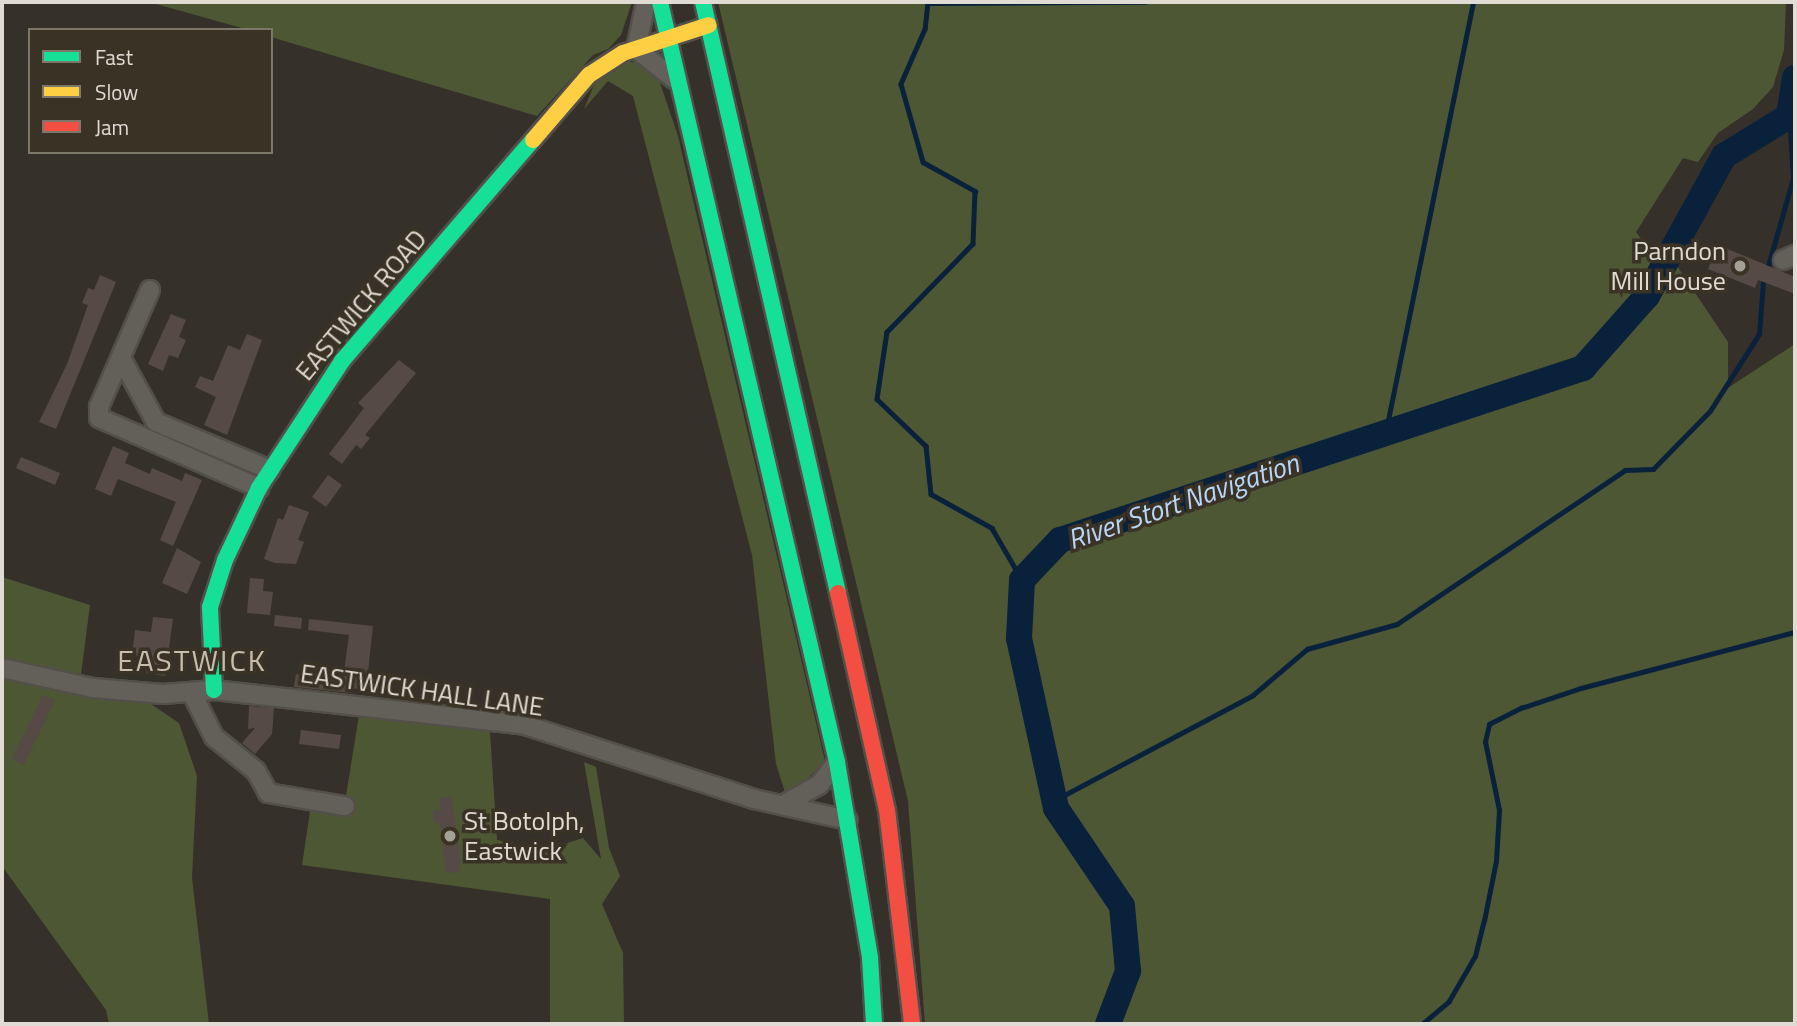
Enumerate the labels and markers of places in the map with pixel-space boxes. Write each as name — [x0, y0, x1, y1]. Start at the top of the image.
place label: Parndon Mill House — [1611, 235, 1726, 296]
marker: Parndon Mill House — [1732, 258, 1748, 274]
place label: St Botolph, Eastwick — [464, 805, 585, 866]
marker: St Botolph, Eastwick — [442, 828, 458, 844]

